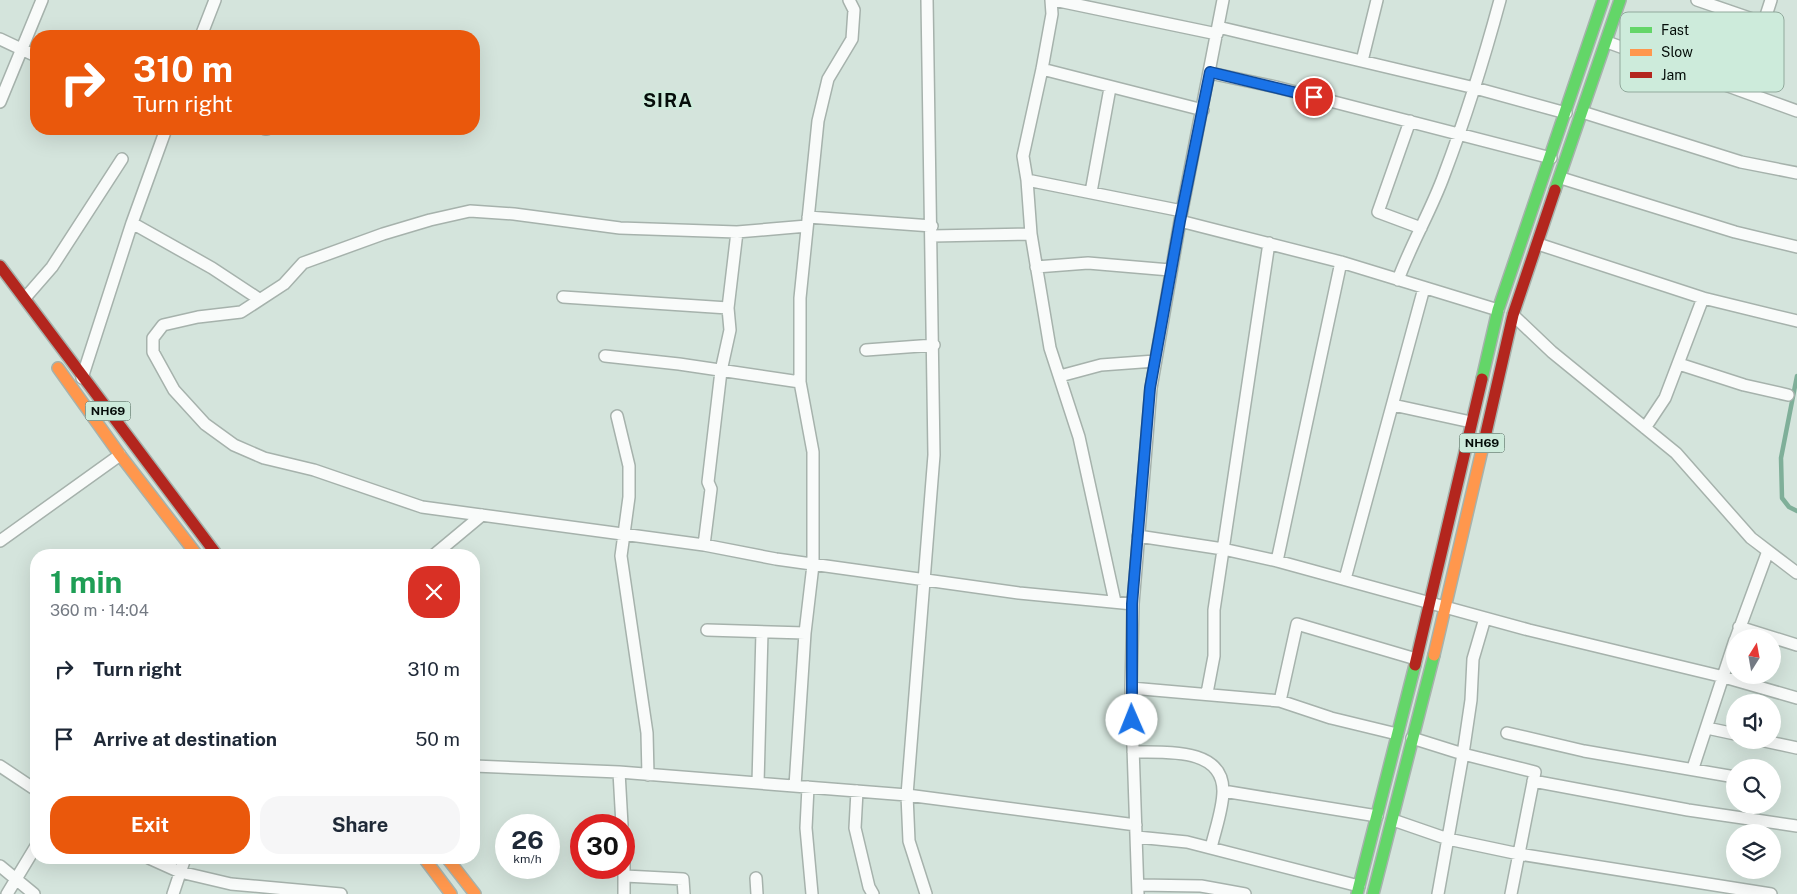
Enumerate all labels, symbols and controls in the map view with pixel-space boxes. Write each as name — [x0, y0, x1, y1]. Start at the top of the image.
legend — [1620, 12, 1784, 92]
text: Fast — [1661, 22, 1689, 38]
text: Slow — [1661, 44, 1693, 60]
text: 310 m — [133, 49, 233, 90]
icon: right — [50, 50, 115, 115]
text: Jam — [1661, 67, 1686, 83]
pin — [1293, 76, 1335, 118]
icon: arrive — [1300, 83, 1328, 111]
district label: SIRA — [643, 89, 693, 111]
text: Turn right — [133, 91, 233, 117]
road number: NH69 — [86, 402, 130, 421]
road number: NH69 — [1460, 433, 1504, 452]
text: 1 min — [50, 564, 122, 600]
button: close — [408, 566, 460, 618]
text: 360 m · 14:04 — [50, 601, 149, 620]
north arrow — [1726, 629, 1781, 684]
map controls — [1726, 629, 1781, 879]
icon: right — [50, 655, 78, 683]
text: Turn right — [93, 658, 182, 680]
text: 310 m — [408, 658, 460, 680]
position arrow — [1105, 693, 1157, 745]
button: sound — [1726, 694, 1781, 749]
icon: arrive — [50, 725, 78, 753]
text: Arrive at destination — [93, 728, 277, 750]
text: 50 m — [415, 728, 460, 750]
button: search — [1726, 759, 1781, 814]
button: Exit — [50, 796, 250, 854]
button: Share — [260, 796, 460, 854]
speed limit sign: 30 — [570, 814, 635, 879]
button: layers — [1726, 824, 1781, 879]
text: 26 — [511, 825, 544, 855]
text: km/h — [513, 852, 542, 866]

